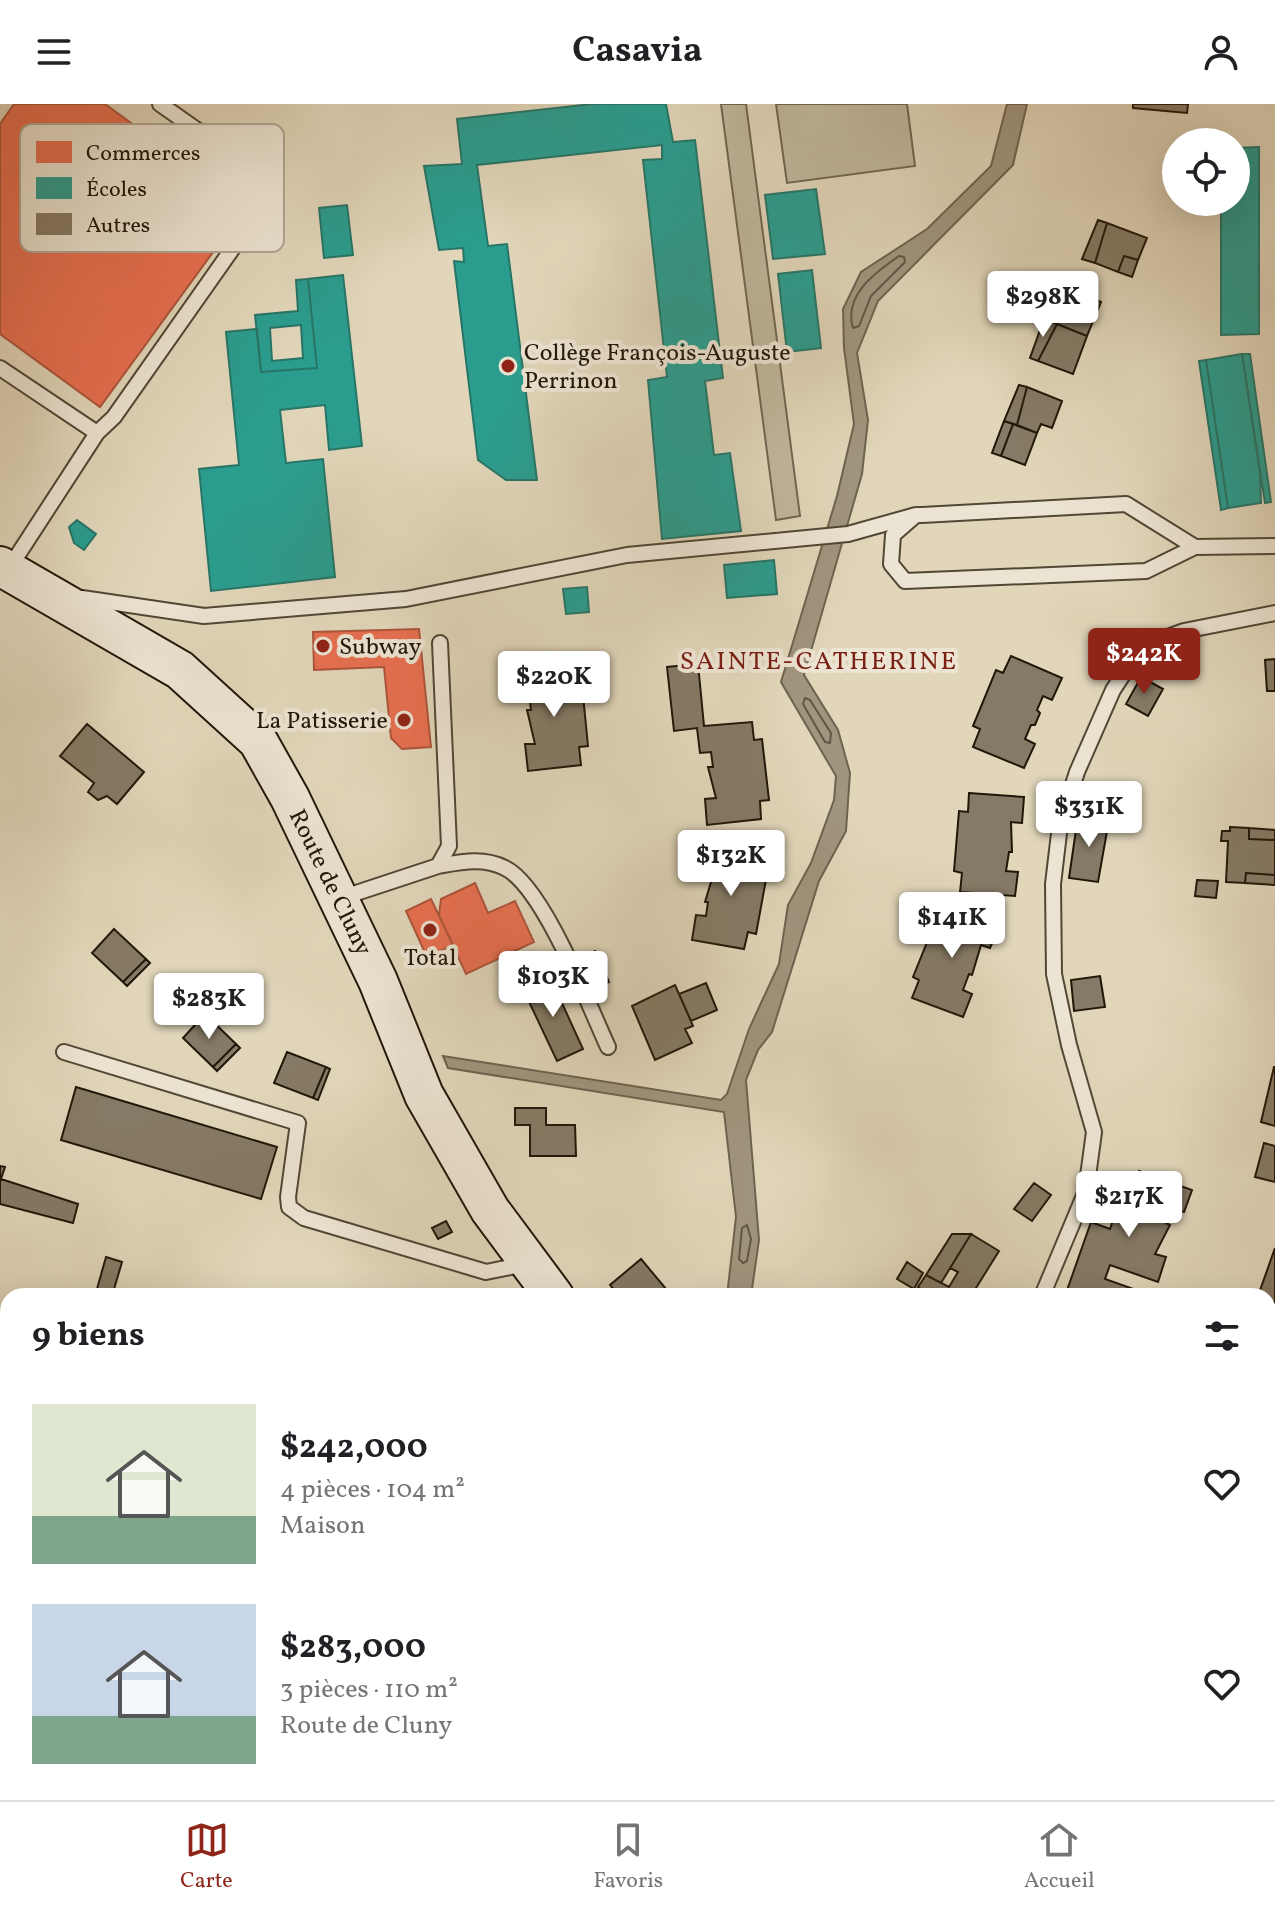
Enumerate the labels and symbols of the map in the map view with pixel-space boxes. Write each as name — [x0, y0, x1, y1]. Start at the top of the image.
legend — [20, 124, 284, 252]
text: Commerces — [86, 139, 200, 170]
text: Écoles — [86, 175, 147, 206]
text: Autres — [86, 211, 150, 242]
pin: $298K — [987, 271, 1099, 339]
place label: Collège François-Auguste Perrinon — [524, 337, 791, 399]
marker: Collège François-Auguste Perrinon — [499, 357, 517, 375]
pin: $242K — [1088, 628, 1200, 696]
place label: Subway — [339, 631, 421, 665]
marker: Subway — [314, 637, 332, 655]
district label: SAINTE-CATHERINE — [680, 644, 958, 680]
pin: $220K — [498, 651, 610, 719]
place label: La Patisserie — [256, 705, 388, 739]
marker: La Patisserie — [395, 711, 413, 729]
pin: $331K — [1033, 781, 1145, 849]
street label: Route de Cluny — [279, 804, 379, 962]
pin: $132K — [675, 830, 787, 898]
pin: $141K — [896, 892, 1008, 960]
marker: Total — [421, 921, 439, 939]
place label: Total — [404, 942, 456, 976]
pin: $103K — [497, 951, 609, 1019]
pin: $283K — [153, 973, 265, 1041]
pin: $217K — [1073, 1171, 1185, 1239]

